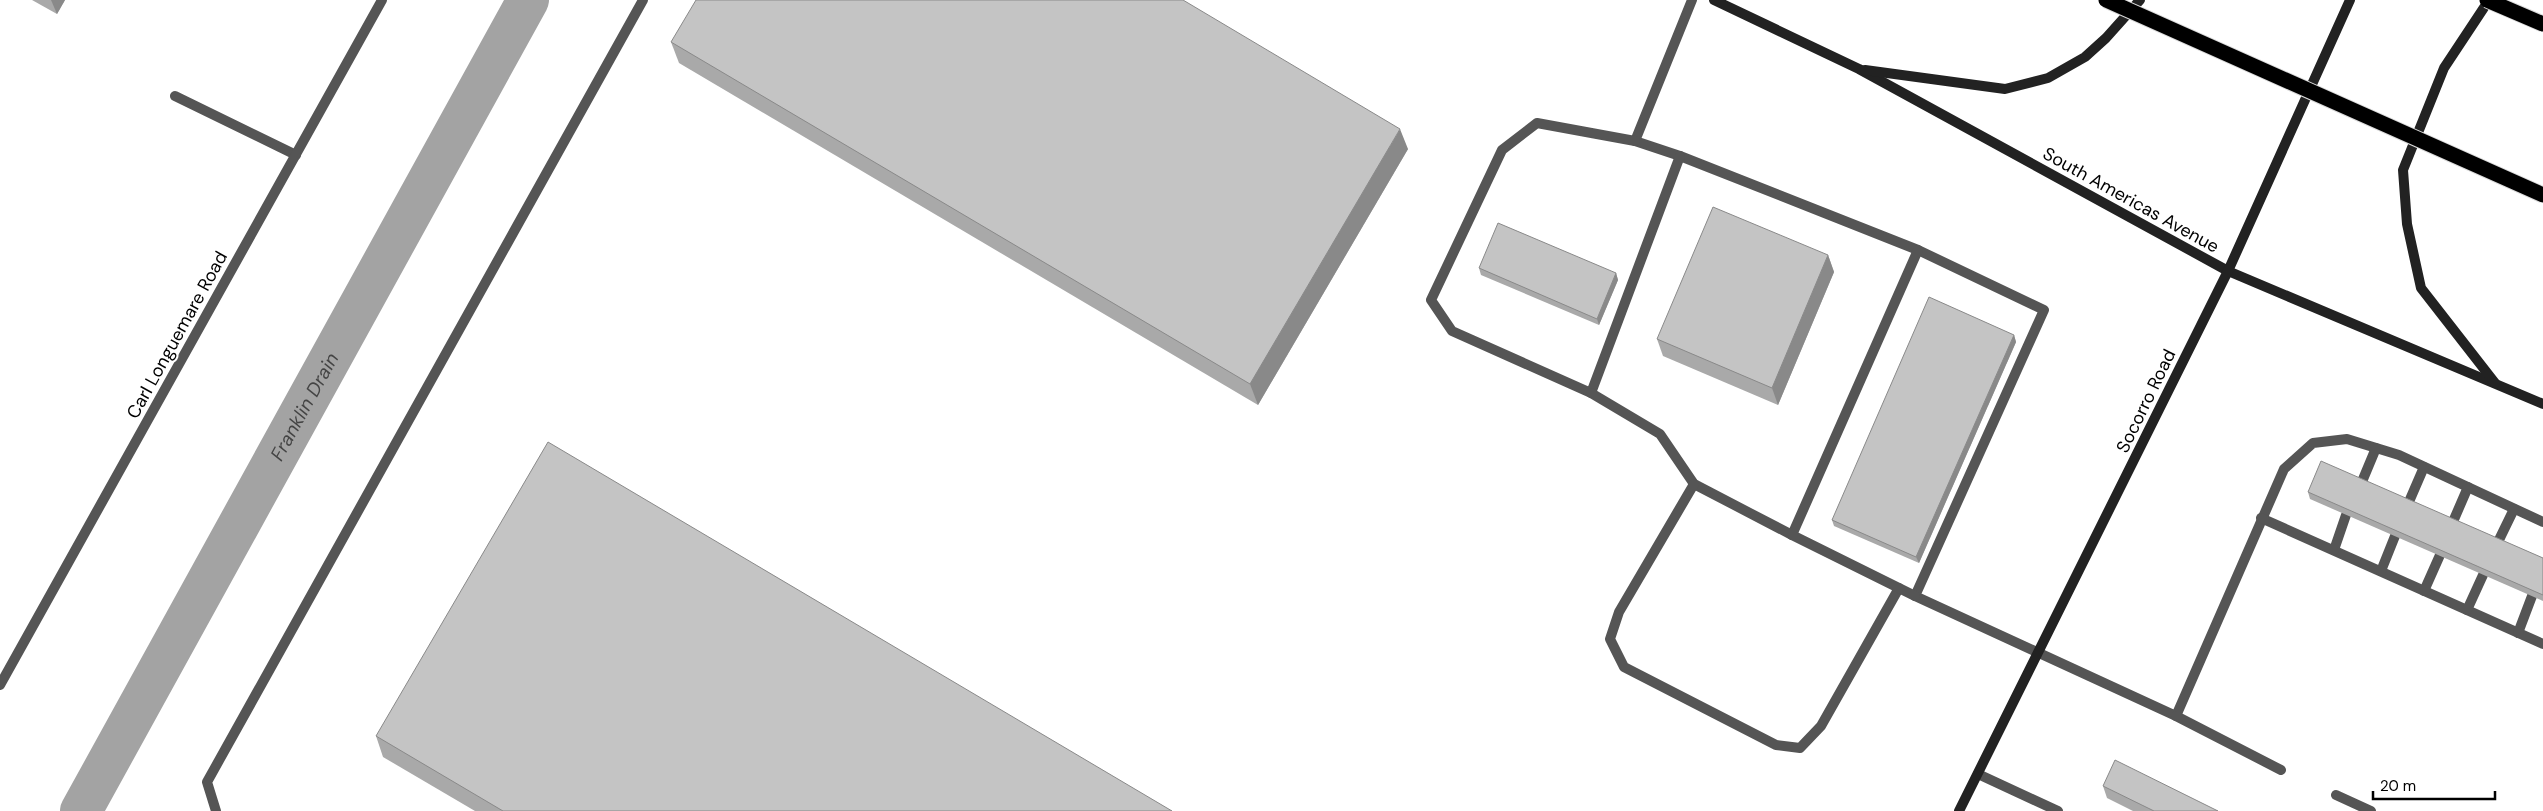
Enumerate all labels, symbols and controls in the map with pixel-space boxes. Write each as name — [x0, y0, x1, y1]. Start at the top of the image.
street label: South Americas Avenue — [2039, 142, 2223, 258]
street label: Carl Longuemare Road — [121, 247, 233, 423]
street label: Socorro Road — [2111, 345, 2181, 457]
water label: Franklin Drain — [264, 348, 344, 465]
scale bar — [2373, 768, 2496, 800]
text: 20 m — [2380, 776, 2416, 796]

